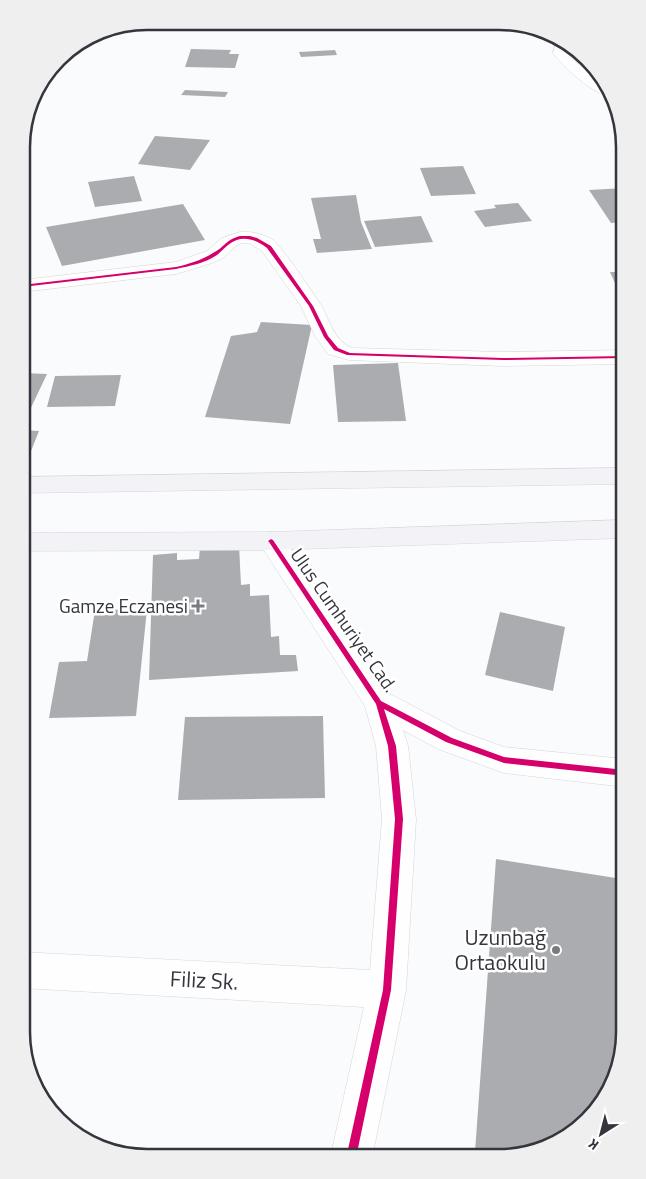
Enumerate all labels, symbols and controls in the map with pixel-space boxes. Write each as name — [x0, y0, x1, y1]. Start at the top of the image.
street label: Ulus Cumhuriyet Cad. — [284, 542, 405, 698]
place label: Gamze Eczanesi — [59, 591, 188, 620]
marker: Gamze Eczanesi — [192, 600, 204, 612]
place label: Uzunbağ Ortaokulu — [455, 920, 546, 979]
marker: Uzunbağ Ortaokulu — [550, 944, 562, 956]
street label: Filiz Sk. — [169, 961, 239, 999]
north arrow — [576, 1109, 626, 1159]
text: K — [583, 1134, 603, 1156]

